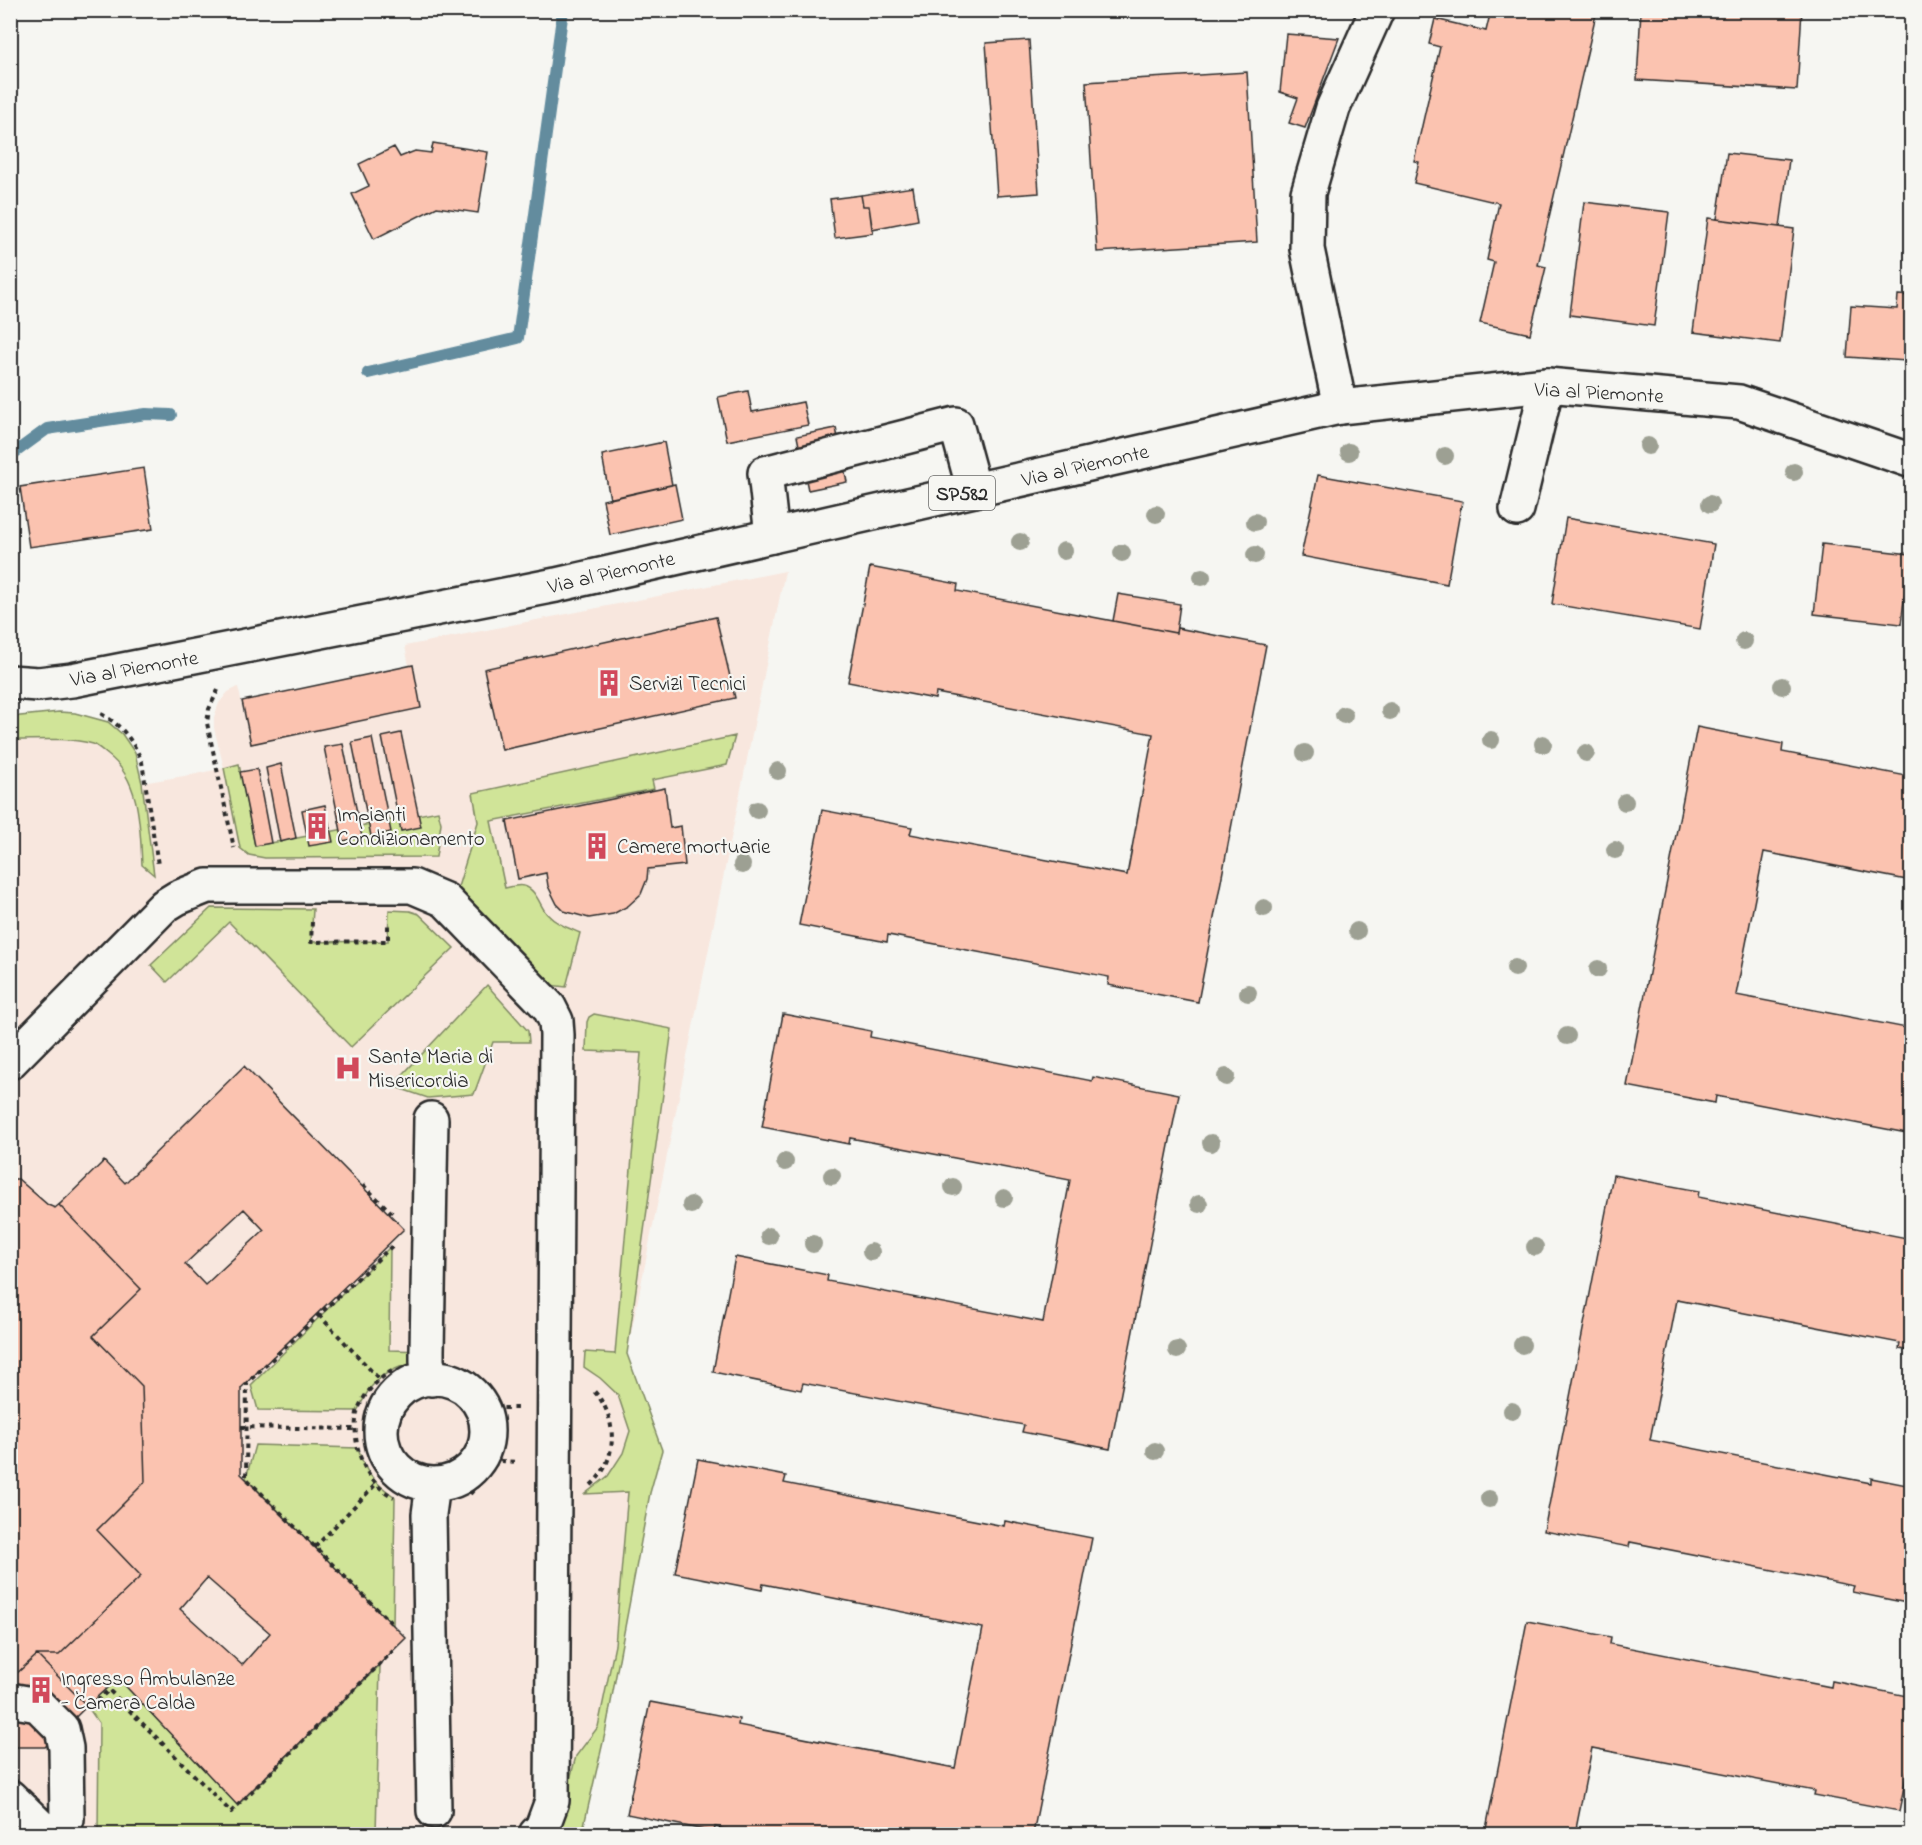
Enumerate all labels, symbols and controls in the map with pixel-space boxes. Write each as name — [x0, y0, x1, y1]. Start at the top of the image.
street label: Via al Piemonte — [1532, 376, 1665, 412]
street label: Via al Piemonte — [1018, 438, 1153, 496]
road number: SP582 — [929, 476, 995, 510]
street label: Via al Piemonte — [544, 545, 679, 603]
street label: Via al Piemonte — [67, 644, 201, 696]
building icon: Servizi Tecnici — [594, 668, 624, 698]
place label: Servizi Tecnici — [629, 670, 746, 700]
place label: Impianti Condizionamento — [337, 801, 485, 855]
building icon: Impianti Condizionamento — [302, 811, 332, 841]
building icon: Camere mortuarie — [582, 831, 612, 861]
place label: Camere mortuarie — [617, 833, 771, 863]
place label: Santa Maria di Misericordia — [368, 1043, 493, 1097]
hospital icon: Santa Maria di Misericordia — [333, 1053, 363, 1083]
place label: Ingresso Ambulanze - Camera Calda — [61, 1665, 235, 1719]
building icon: Ingresso Ambulanze - Camera Calda — [26, 1675, 56, 1705]

